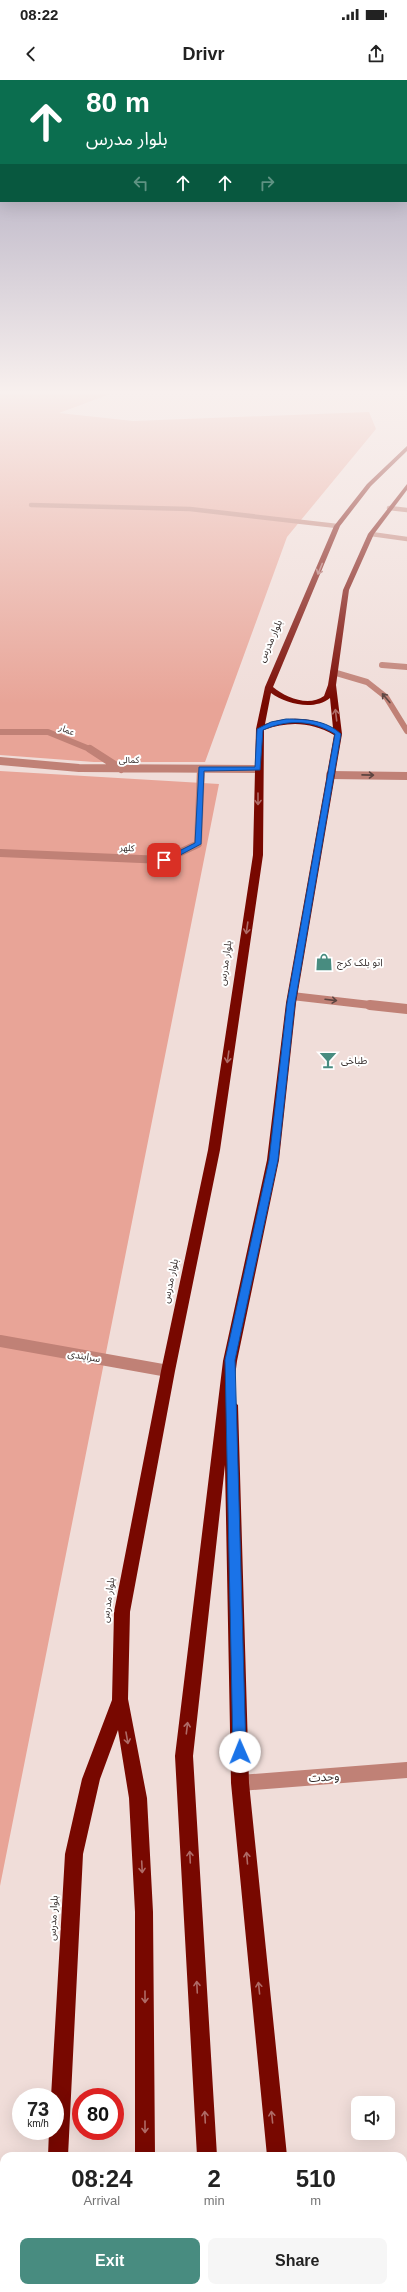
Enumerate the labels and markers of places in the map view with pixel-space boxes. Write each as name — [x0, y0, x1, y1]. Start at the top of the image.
pin — [147, 843, 181, 877]
shop icon: اتو بلک کرج — [314, 952, 334, 972]
place label: اتو بلک کرج — [337, 957, 383, 970]
bar icon: طباخی — [318, 1050, 338, 1070]
place label: طباخی — [341, 1055, 368, 1066]

